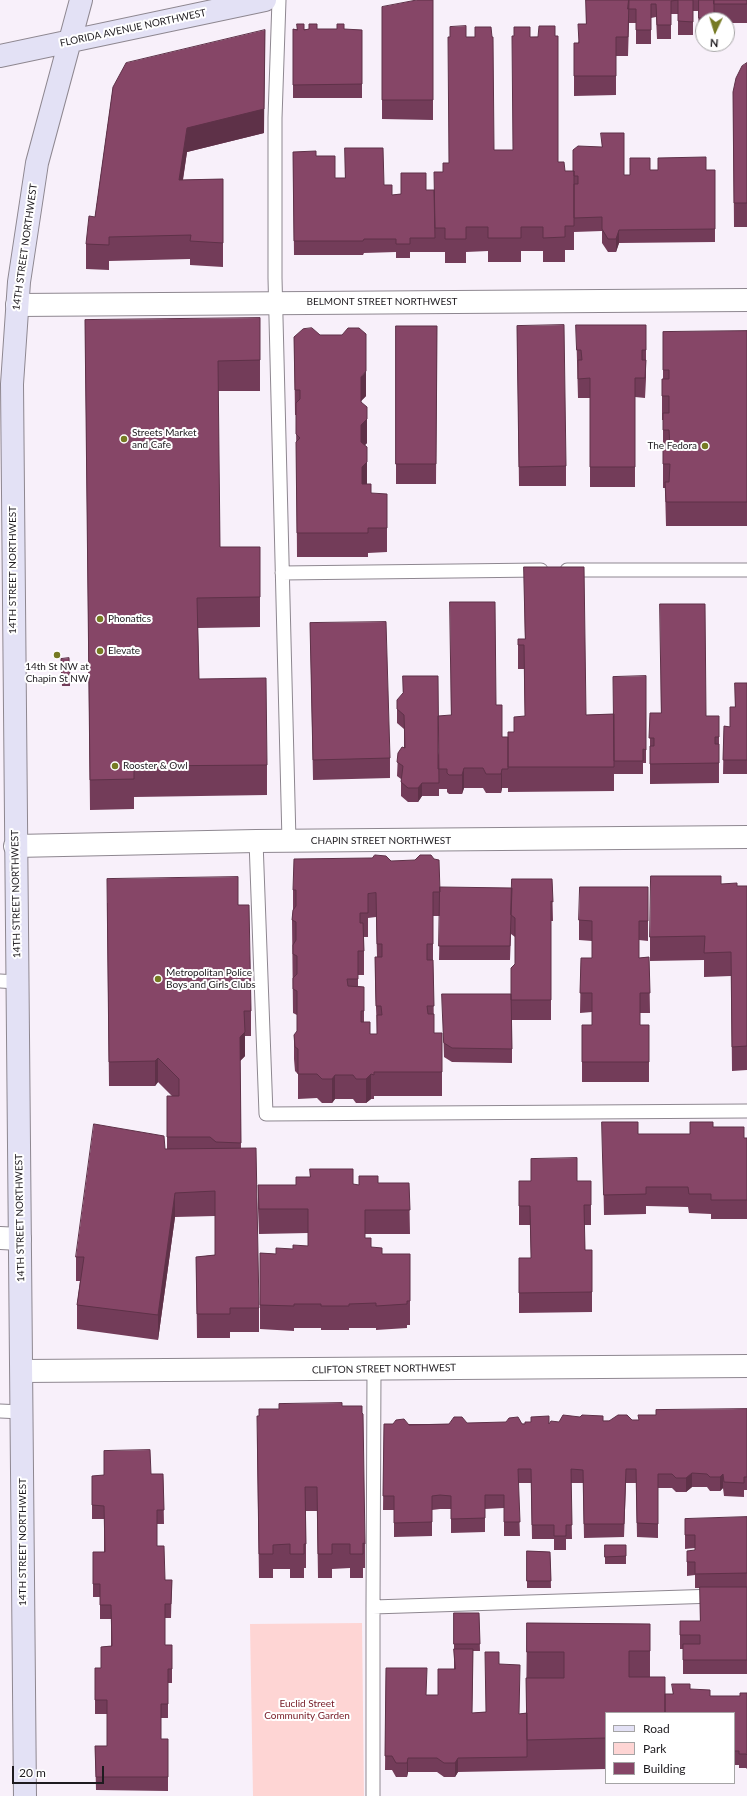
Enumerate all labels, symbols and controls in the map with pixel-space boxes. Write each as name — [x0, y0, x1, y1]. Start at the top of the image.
street label: FLORIDA AVENUE NORTHWEST — [59, 7, 207, 49]
north arrow — [695, 12, 735, 52]
text: N — [710, 37, 719, 50]
street label: 14TH STREET NORTHWEST — [10, 183, 40, 311]
street label: BELMONT STREET NORTHWEST — [306, 296, 458, 308]
place label: Streets Market and Cafe — [132, 427, 197, 450]
marker: Streets Market and Cafe — [119, 434, 129, 444]
place label: The Fedora — [647, 440, 697, 452]
marker: The Fedora — [700, 441, 710, 451]
street label: 14TH STREET NORTHWEST — [7, 506, 19, 634]
place label: Phonatics — [108, 613, 151, 625]
marker: Phonatics — [95, 614, 105, 624]
place label: Elevate — [108, 645, 140, 657]
marker: Elevate — [95, 646, 105, 656]
marker: 14th St NW at Chapin St NW — [52, 650, 62, 660]
place label: 14th St NW at Chapin St NW — [25, 661, 89, 684]
place label: Rooster & Owl — [123, 760, 188, 772]
marker: Rooster & Owl — [110, 761, 120, 771]
street label: 14TH STREET NORTHWEST — [9, 830, 23, 958]
street label: CHAPIN STREET NORTHWEST — [311, 835, 451, 847]
place label: Metropolitan Police Boys and Girls Clubs — [166, 967, 256, 990]
marker: Metropolitan Police Boys and Girls Clubs — [153, 974, 163, 984]
street label: 14TH STREET NORTHWEST — [13, 1154, 27, 1282]
street label: CLIFTON STREET NORTHWEST — [312, 1362, 456, 1376]
street label: 14TH STREET NORTHWEST — [17, 1478, 29, 1606]
park label: Euclid Street Community Garden — [264, 1698, 350, 1722]
legend — [605, 1712, 735, 1784]
text: Road — [643, 1721, 670, 1736]
text: Park — [643, 1741, 666, 1756]
scale bar — [14, 1758, 106, 1784]
text: Building — [643, 1761, 686, 1776]
text: 20 m — [19, 1765, 46, 1780]

